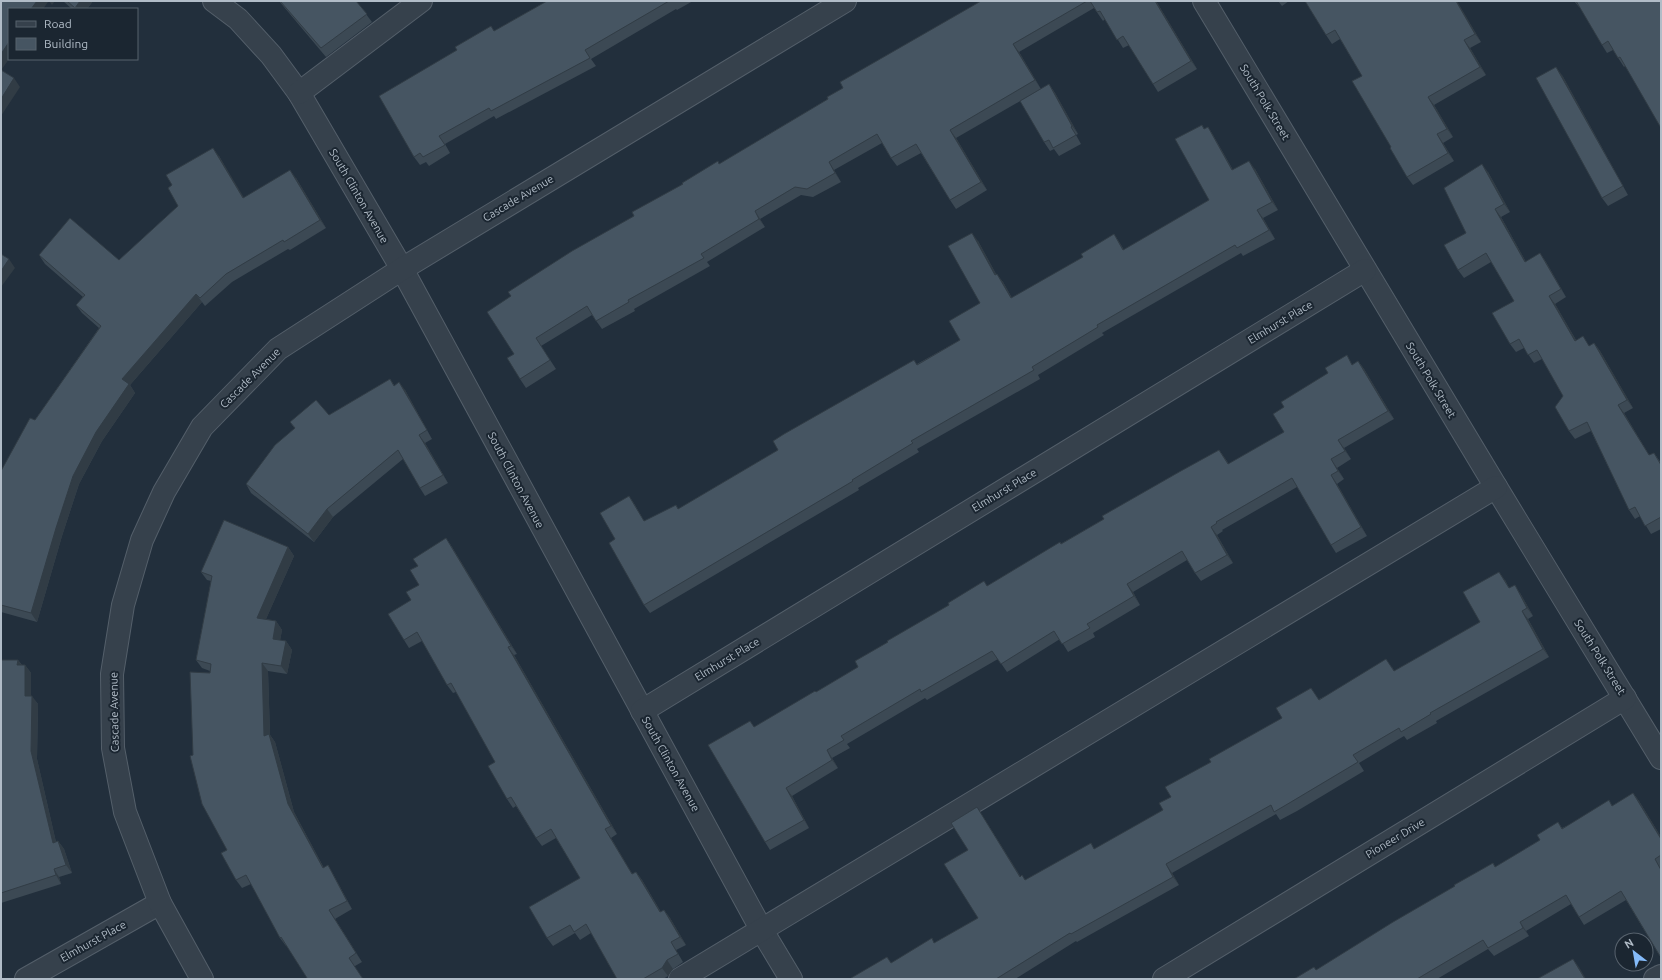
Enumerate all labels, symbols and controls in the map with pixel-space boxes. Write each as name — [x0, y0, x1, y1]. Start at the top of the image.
legend — [8, 8, 138, 60]
text: Road — [44, 17, 72, 30]
text: Building — [44, 37, 88, 50]
street label: South Polk Street — [1238, 62, 1293, 143]
street label: South Clinton Avenue — [327, 147, 391, 245]
street label: Cascade Avenue — [481, 172, 555, 224]
street label: Elmhurst Place — [1246, 298, 1314, 346]
street label: South Polk Street — [1404, 340, 1459, 421]
street label: Cascade Avenue — [217, 345, 283, 411]
street label: South Clinton Avenue — [486, 430, 546, 530]
street label: Elmhurst Place — [970, 466, 1038, 514]
street label: South Polk Street — [1572, 617, 1628, 697]
street label: Elmhurst Place — [693, 635, 761, 683]
street label: Cascade Avenue — [107, 672, 121, 752]
street label: South Clinton Avenue — [640, 714, 702, 814]
street label: Pioneer Drive — [1363, 816, 1427, 860]
street label: Elmhurst Place — [58, 918, 128, 964]
north arrow — [1614, 932, 1654, 972]
text: N — [1622, 936, 1635, 951]

